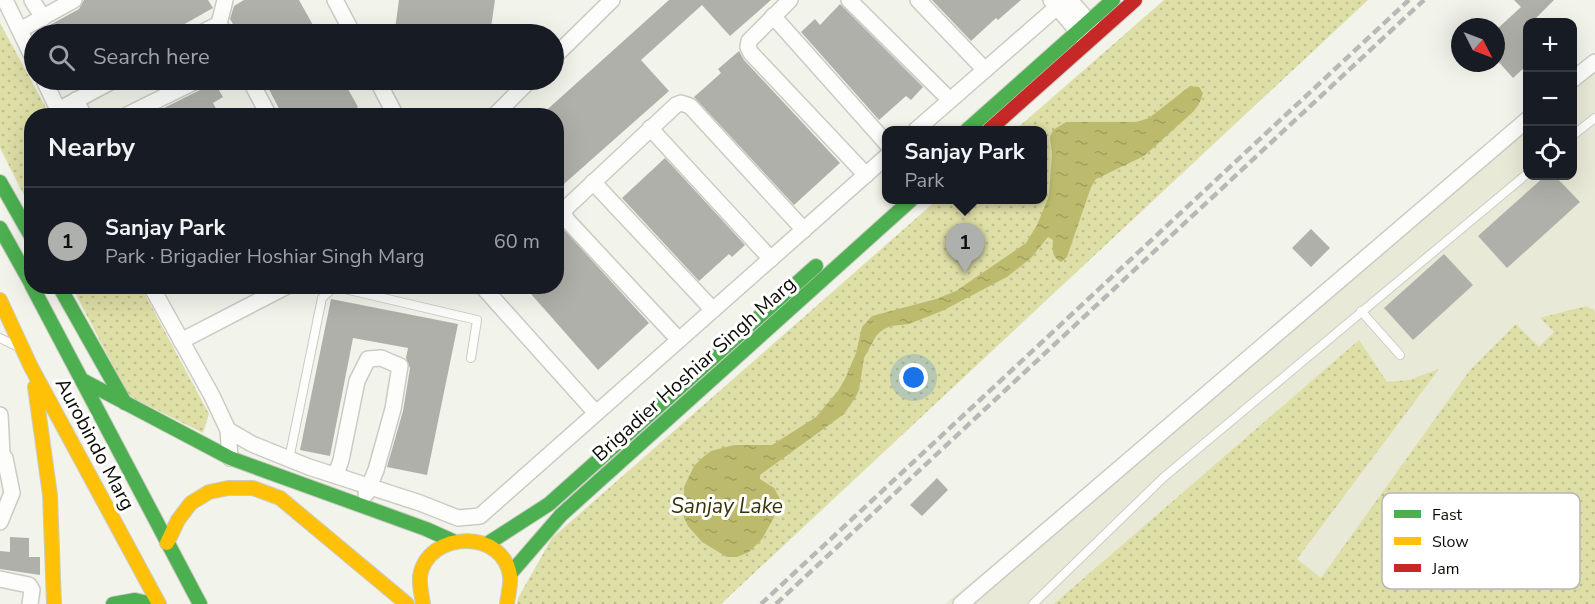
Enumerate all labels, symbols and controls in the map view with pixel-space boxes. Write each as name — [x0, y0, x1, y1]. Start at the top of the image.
north arrow — [1451, 18, 1505, 72]
map controls — [1523, 18, 1577, 180]
button: + — [1523, 18, 1577, 72]
search box — [24, 24, 564, 90]
icon: search — [45, 41, 78, 74]
text: Search here — [93, 42, 210, 72]
button: − — [1523, 72, 1577, 126]
popup — [882, 126, 1047, 204]
button: locate — [1523, 126, 1577, 180]
text: Nearby — [48, 130, 135, 165]
text: Sanjay Park — [904, 137, 1025, 167]
text: Park — [904, 167, 944, 194]
text: Sanjay Park — [105, 213, 225, 243]
pin: 1 — [946, 224, 984, 273]
text: 1 — [62, 228, 74, 255]
text: 60 m — [494, 228, 540, 255]
text: Park · Brigadier Hoshiar Singh Marg — [105, 243, 425, 270]
street label: Brigadier Hoshiar Singh Marg — [587, 270, 801, 468]
your location — [899, 363, 928, 392]
street label: Aurobindo Marg — [49, 373, 141, 515]
water label: Sanjay Lake — [671, 492, 783, 520]
legend — [1382, 493, 1580, 589]
text: Fast — [1432, 504, 1463, 526]
text: Slow — [1432, 531, 1469, 553]
text: Jam — [1431, 558, 1459, 580]

